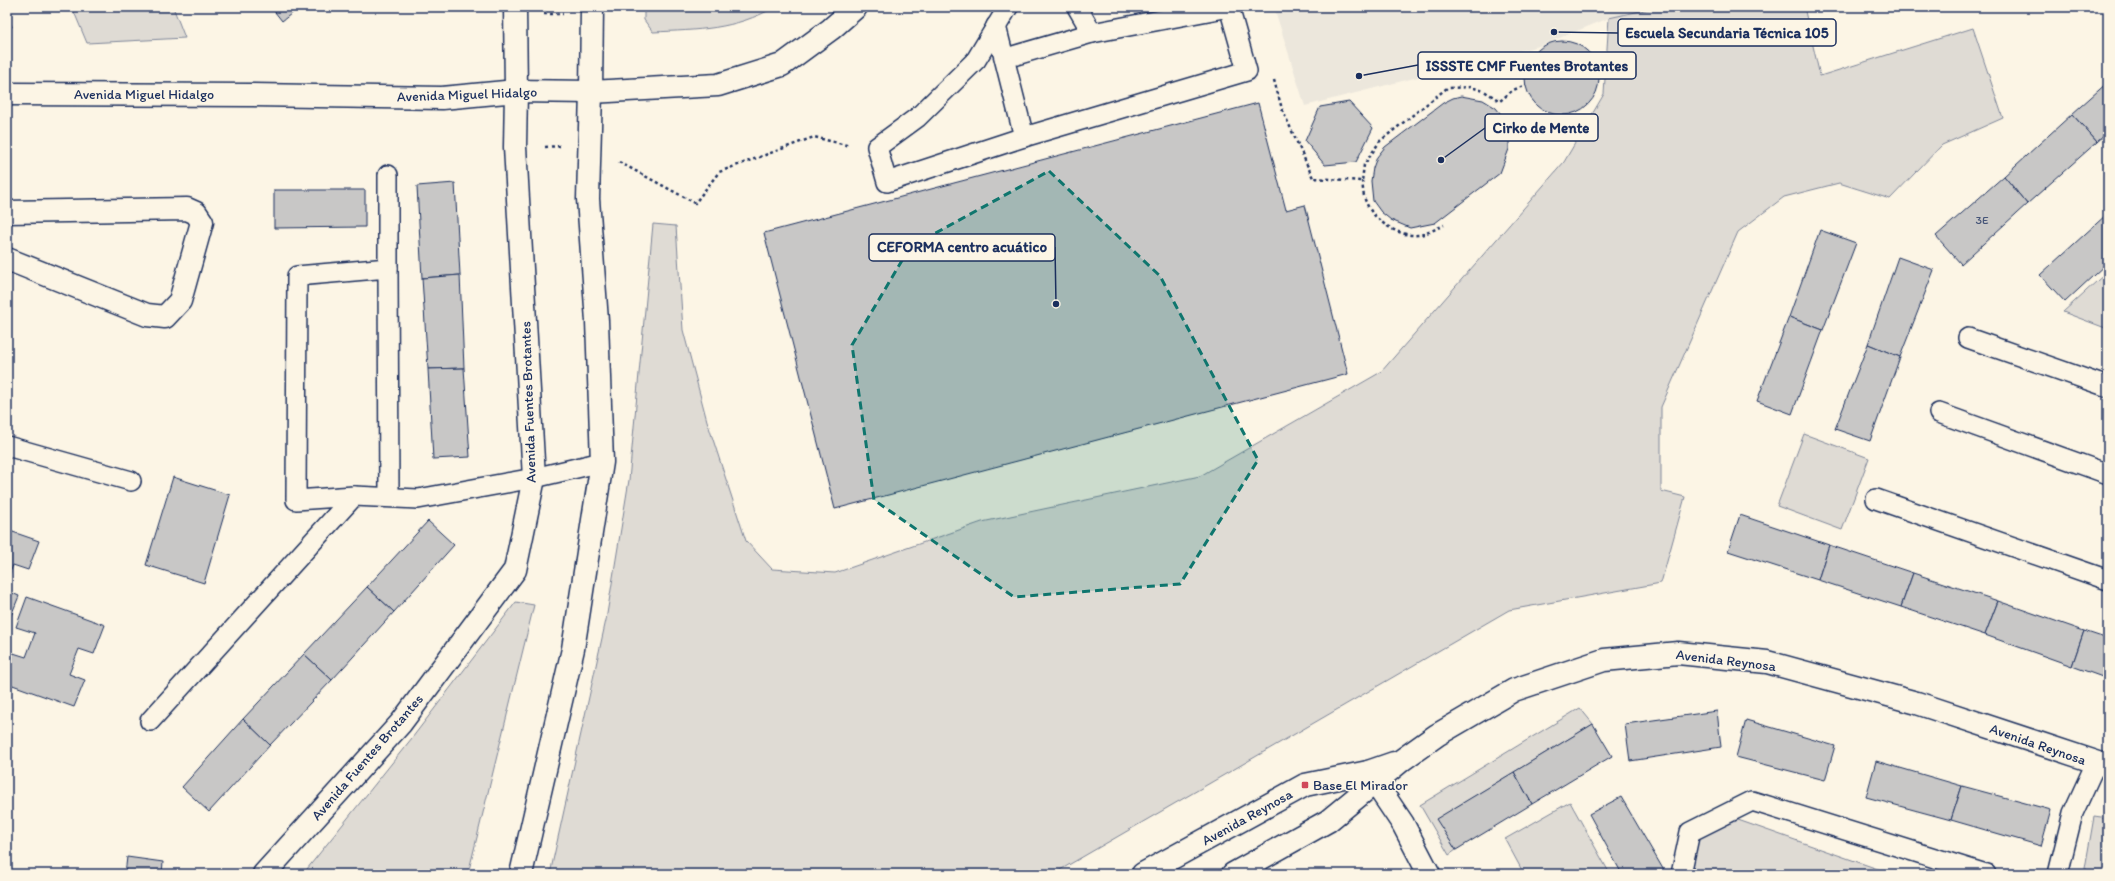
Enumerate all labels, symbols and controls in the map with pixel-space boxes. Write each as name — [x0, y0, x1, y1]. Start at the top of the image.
callout: Escuela Secundaria Técnica 105 — [1618, 19, 1836, 46]
text: Escuela Secundaria Técnica 105 — [1625, 24, 1829, 42]
callout: ISSSTE CMF Fuentes Brotantes — [1418, 52, 1636, 79]
text: ISSSTE CMF Fuentes Brotantes — [1426, 57, 1629, 75]
street label: Avenida Miguel Hidalgo — [397, 84, 537, 105]
street label: Avenida Miguel Hidalgo — [74, 86, 214, 103]
callout: Cirko de Mente — [1485, 114, 1598, 141]
text: Cirko de Mente — [1492, 119, 1590, 137]
house number: 3E — [1975, 213, 1989, 227]
callout: CEFORMA centro acuático — [869, 234, 1055, 261]
text: CEFORMA centro acuático — [877, 238, 1047, 256]
street label: Avenida Fuentes Brotantes — [517, 321, 540, 483]
street label: Avenida Reynosa — [1675, 646, 1778, 675]
street label: Avenida Fuentes Brotantes — [308, 691, 427, 824]
street label: Avenida Reynosa — [1987, 720, 2089, 769]
place label: Base El Mirador — [1313, 777, 1408, 794]
marker: Base El Mirador — [1300, 780, 1310, 790]
street label: Avenida Reynosa — [1199, 785, 1296, 849]

